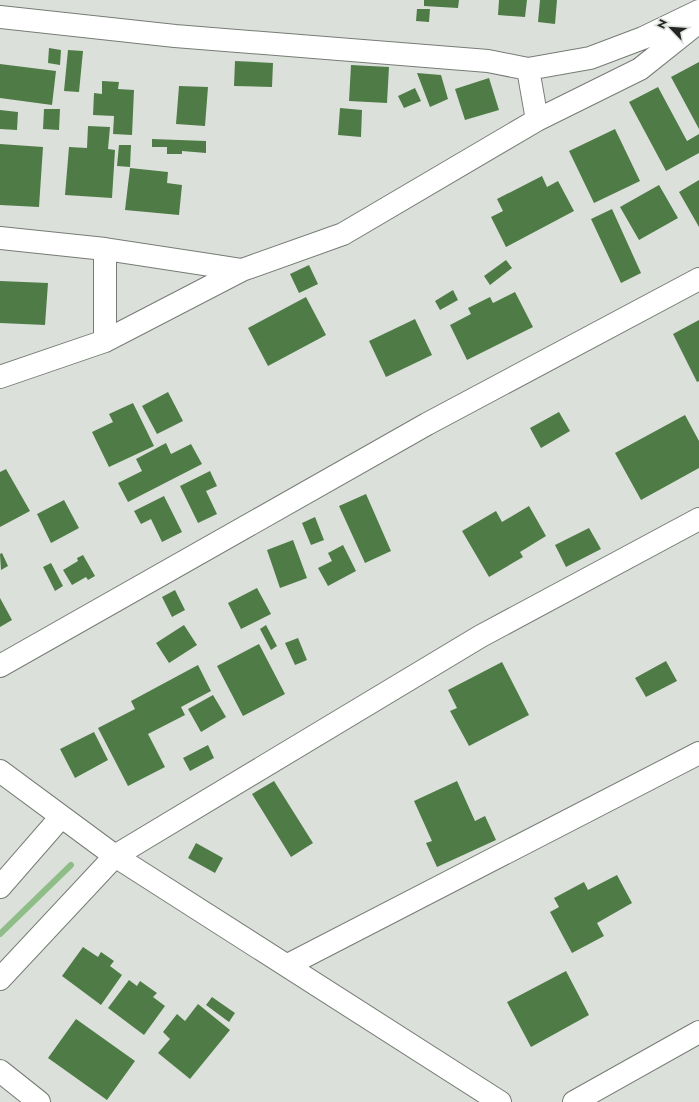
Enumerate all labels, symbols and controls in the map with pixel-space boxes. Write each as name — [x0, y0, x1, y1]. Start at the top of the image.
north arrow — [651, 8, 691, 48]
text: N — [653, 16, 671, 31]

